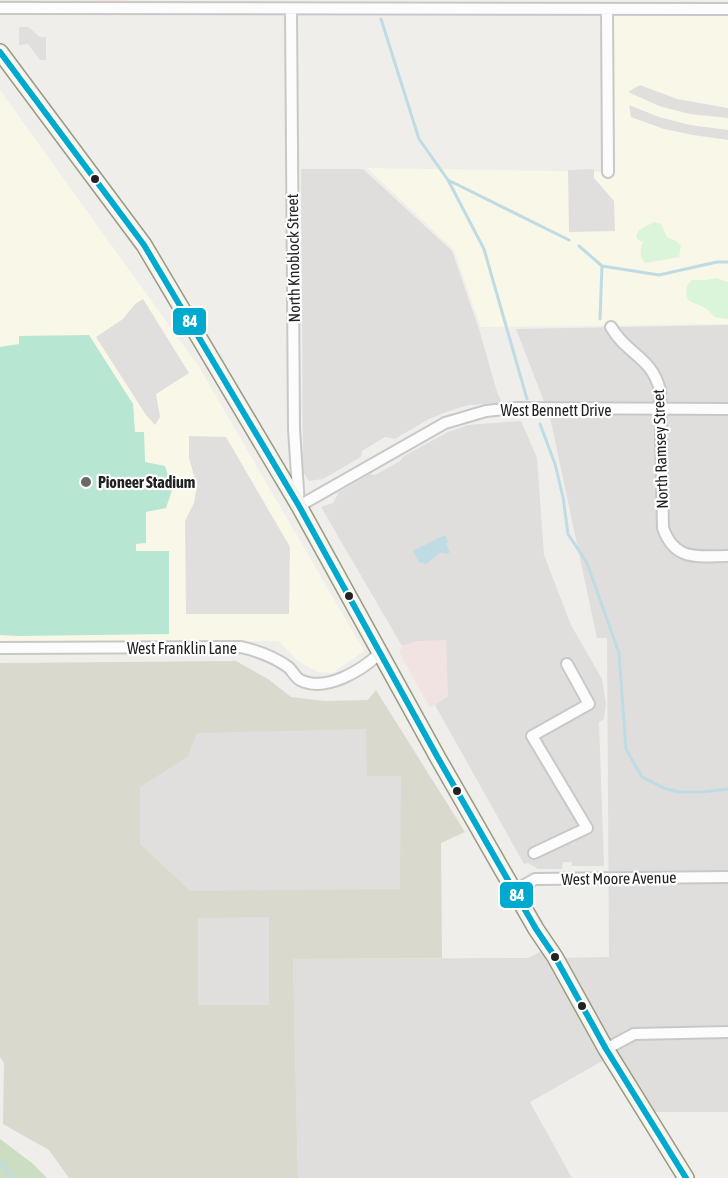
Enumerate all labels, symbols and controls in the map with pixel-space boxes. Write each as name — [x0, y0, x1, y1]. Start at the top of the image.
unlabelled marker — [89, 173, 101, 185]
street label: North Knoblock Street — [283, 193, 303, 322]
line badge: 84 — [172, 307, 207, 336]
text: 84 — [182, 312, 198, 330]
street label: North Ramsey Street — [649, 388, 672, 509]
street label: West Bennett Drive — [501, 401, 611, 419]
place label: Pioneer Stadium — [98, 473, 195, 491]
marker: Pioneer Stadium — [79, 475, 93, 489]
unlabelled marker — [343, 590, 355, 602]
street label: West Franklin Lane — [127, 639, 237, 657]
unlabelled marker — [451, 785, 463, 797]
street label: West Moore Avenue — [561, 868, 677, 888]
line badge: 84 — [499, 881, 534, 909]
text: 84 — [509, 886, 525, 904]
unlabelled marker — [549, 951, 561, 963]
unlabelled marker — [576, 1000, 588, 1012]

